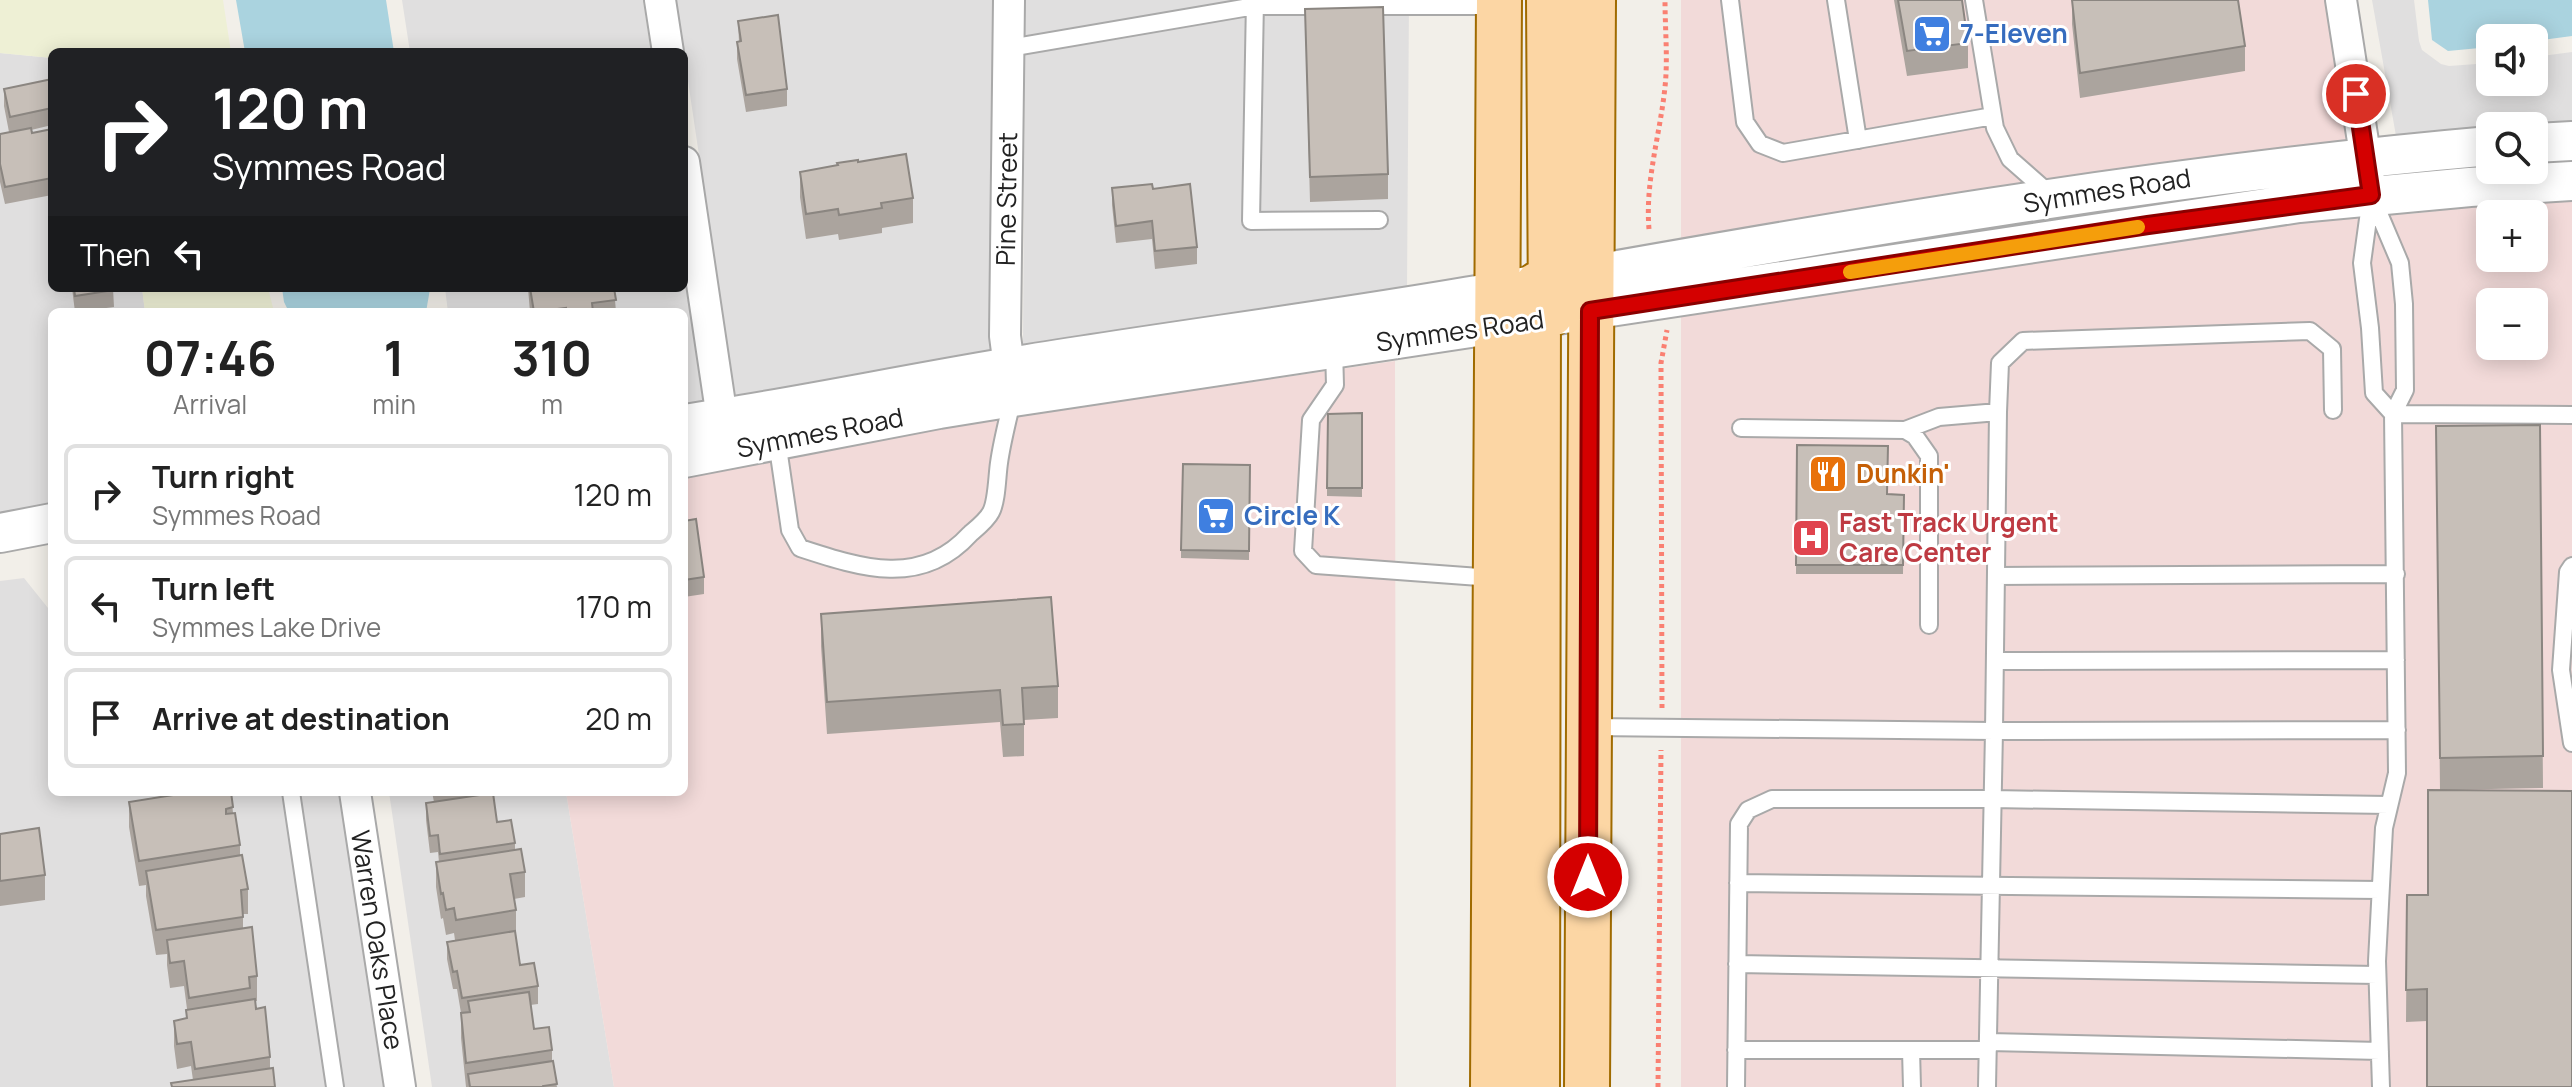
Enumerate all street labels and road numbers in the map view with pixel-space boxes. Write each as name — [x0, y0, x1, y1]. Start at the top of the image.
street label: Pine Street — [987, 132, 1025, 266]
street label: Symmes Road — [2020, 159, 2193, 221]
street label: Symmes Road — [1374, 300, 1546, 360]
street label: Symmes Road — [733, 398, 906, 466]
street label: Warren Oaks Place — [343, 828, 413, 1052]

